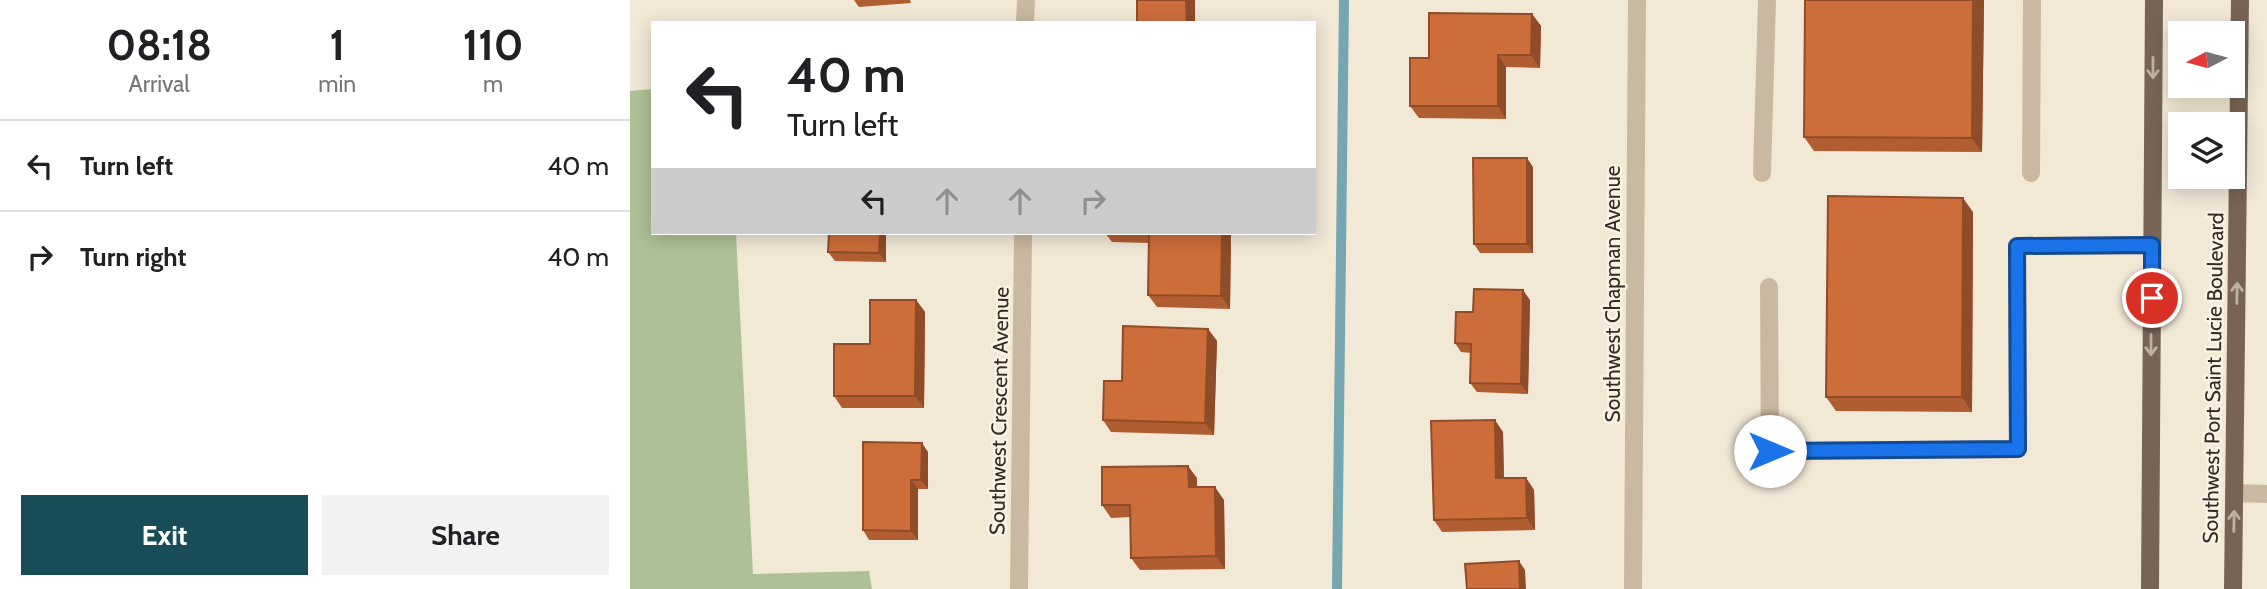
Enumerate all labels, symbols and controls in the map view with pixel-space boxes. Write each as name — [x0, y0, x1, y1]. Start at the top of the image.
text: 08:18 — [107, 19, 212, 71]
text: 1 — [330, 19, 345, 71]
text: 110 — [463, 19, 523, 71]
north arrow — [2168, 21, 2245, 98]
map controls — [2168, 21, 2245, 189]
text: 40 m — [787, 45, 906, 104]
icon: left — [672, 49, 763, 140]
one-way arrow — [2146, 56, 2160, 79]
text: Arrival — [129, 70, 190, 98]
text: min — [318, 70, 356, 98]
text: m — [483, 70, 503, 98]
text: Turn left — [787, 105, 898, 144]
button: layers — [2168, 112, 2245, 189]
icon: left — [21, 147, 59, 185]
text: Turn left — [80, 150, 173, 182]
text: 40 m — [547, 150, 609, 182]
street label: Southwest Chapman Avenue — [1600, 165, 1625, 423]
icon: left — [855, 182, 893, 220]
icon: ahead — [928, 182, 966, 220]
icon: ahead — [1001, 182, 1039, 220]
icon: right — [1074, 182, 1112, 220]
street label: Southwest Port Saint Lucie Boulevard — [2198, 212, 2228, 544]
icon: right — [21, 238, 59, 276]
text: Turn right — [80, 241, 186, 273]
text: 40 m — [547, 241, 609, 273]
pin — [2122, 268, 2182, 328]
icon: arrive — [2133, 279, 2171, 317]
one-way arrow — [2230, 282, 2243, 305]
street label: Southwest Crescent Avenue — [984, 286, 1014, 535]
one-way arrow — [2144, 333, 2158, 356]
position arrow — [1733, 414, 1807, 488]
button: Exit — [21, 495, 308, 575]
button: Share — [322, 495, 609, 575]
one-way arrow — [2227, 510, 2241, 533]

